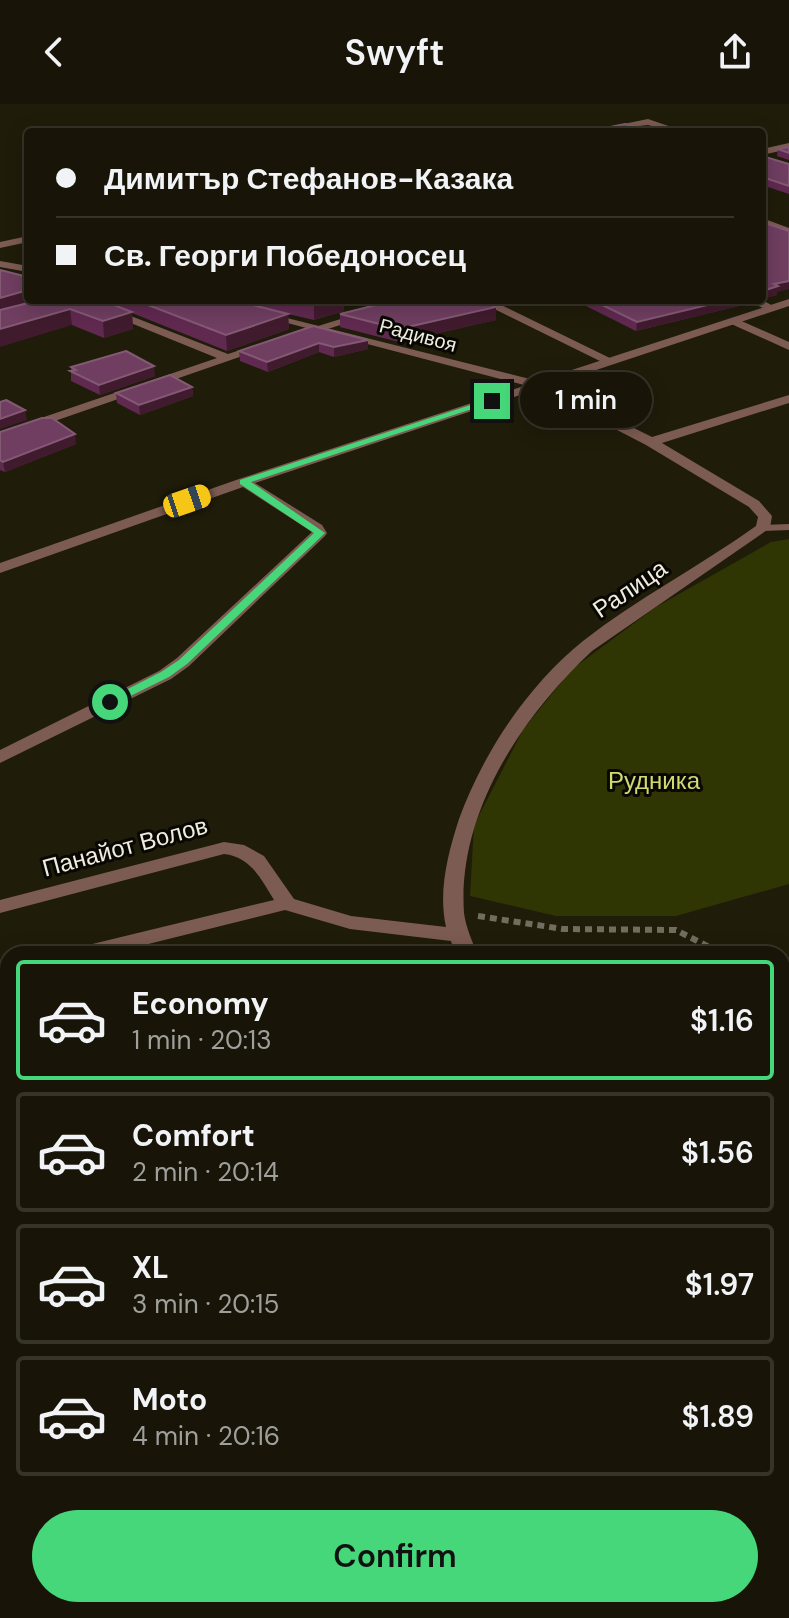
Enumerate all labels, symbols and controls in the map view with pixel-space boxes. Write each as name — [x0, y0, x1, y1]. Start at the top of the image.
text: Swyft — [345, 29, 444, 76]
icon: back — [32, 30, 76, 74]
icon: share — [713, 30, 757, 74]
text: Димитър Стефанов-Казака — [104, 159, 513, 198]
text: Св. Георги Победоносец — [104, 236, 466, 275]
street label: Радивоя — [376, 312, 460, 358]
callout: 1 min — [520, 373, 652, 429]
route end — [474, 383, 510, 419]
text: 1 min — [555, 383, 617, 417]
car — [160, 482, 214, 520]
street label: Ралица — [587, 552, 673, 625]
route start — [92, 684, 128, 720]
park label: Рудника — [608, 765, 701, 796]
street label: Панайот Волов — [39, 810, 211, 883]
icon: car — [36, 984, 108, 1056]
text: Economy — [132, 984, 269, 1023]
text: $1.16 — [690, 1001, 754, 1040]
text: 1 min · 20:13 — [132, 1023, 272, 1057]
icon: car — [36, 1116, 108, 1188]
text: Comfort — [132, 1116, 255, 1155]
text: $1.56 — [681, 1133, 754, 1172]
text: 2 min · 20:14 — [132, 1155, 279, 1189]
icon: car — [36, 1248, 108, 1320]
text: XL — [132, 1248, 169, 1287]
text: $1.97 — [685, 1265, 754, 1304]
text: 3 min · 20:15 — [132, 1287, 279, 1321]
icon: car — [36, 1380, 108, 1452]
text: Moto — [132, 1380, 207, 1419]
text: $1.89 — [682, 1397, 754, 1436]
text: 4 min · 20:16 — [132, 1419, 280, 1453]
button: Confirm — [32, 1510, 758, 1602]

